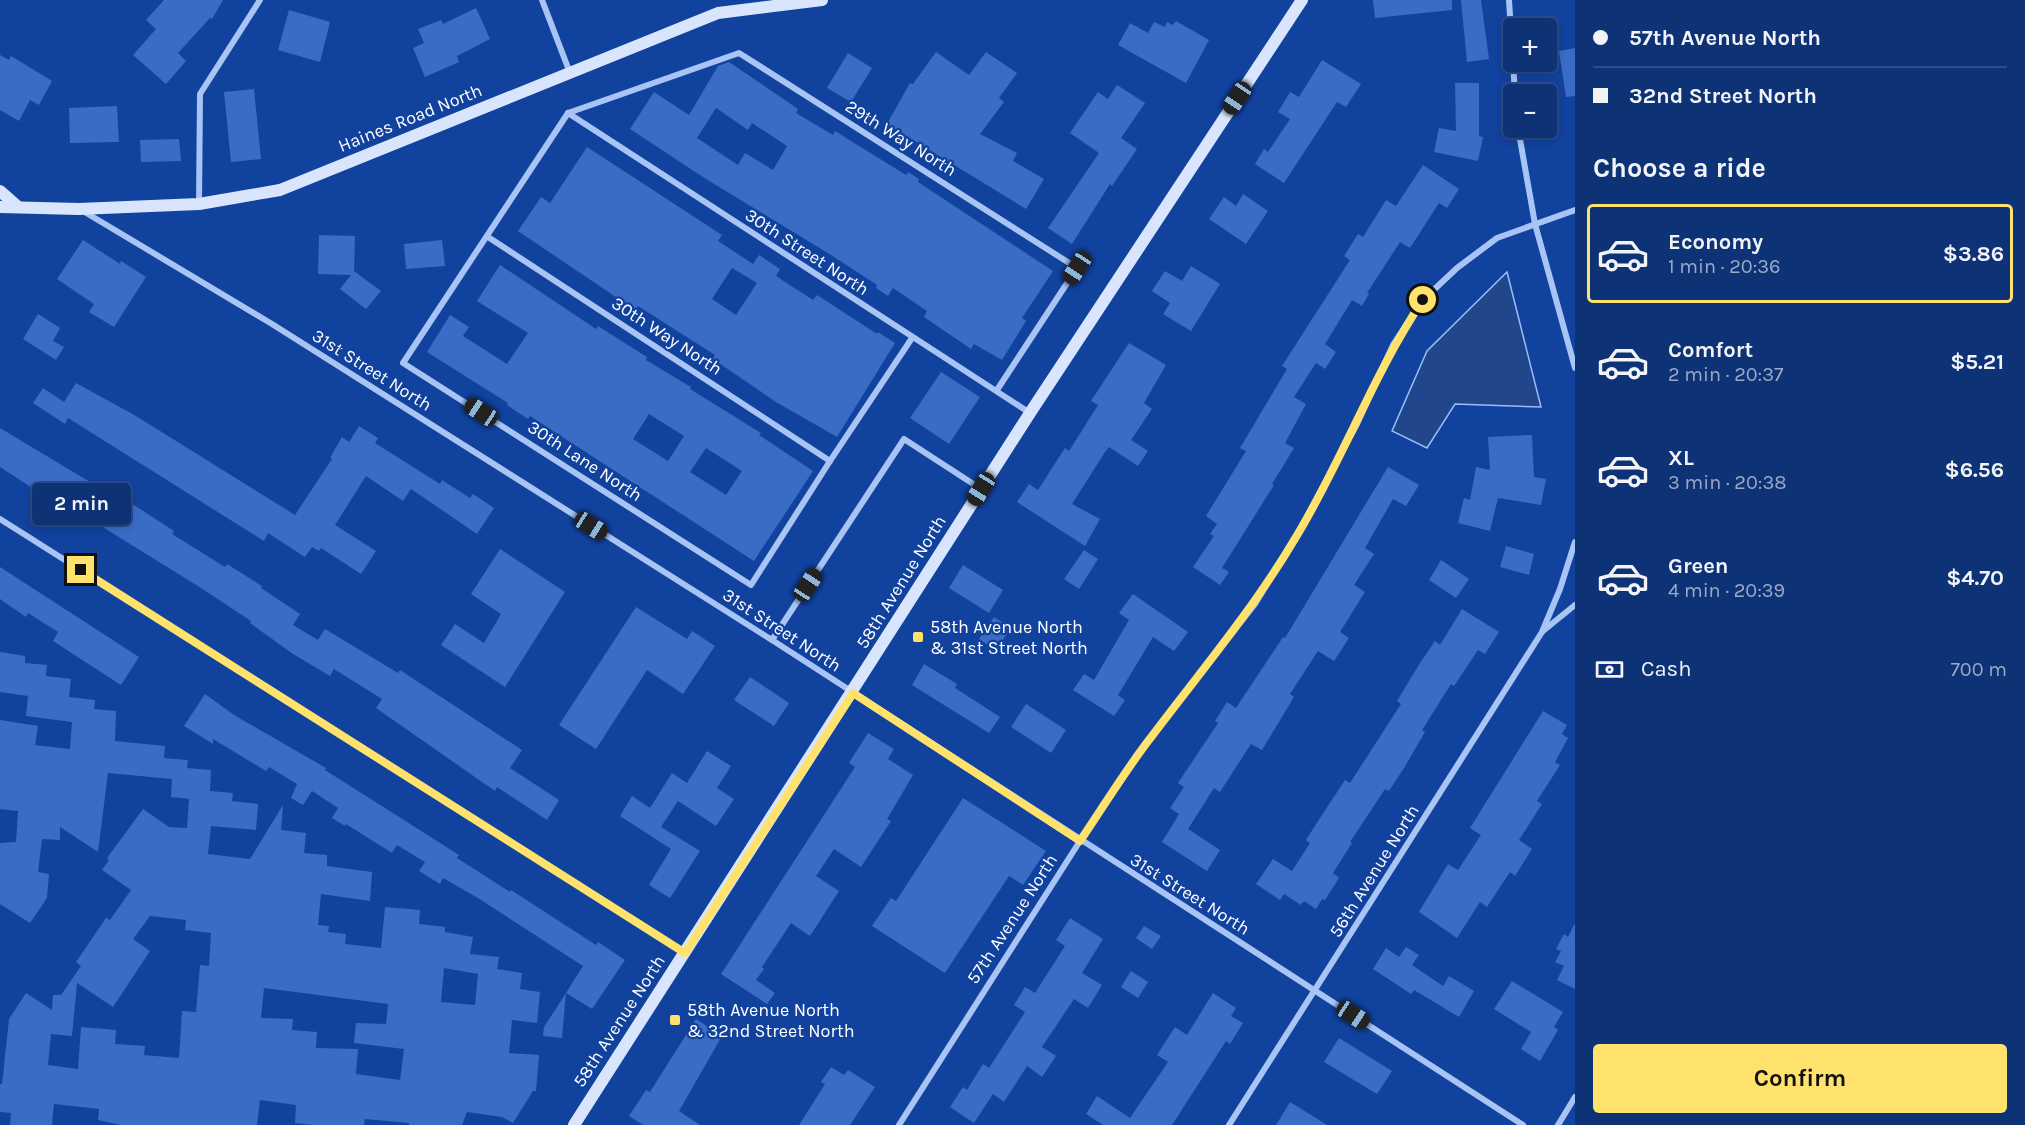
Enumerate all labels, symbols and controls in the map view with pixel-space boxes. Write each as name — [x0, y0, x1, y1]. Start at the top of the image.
map controls — [1503, 18, 1557, 138]
button: + — [1503, 18, 1557, 72]
text: 57th Avenue North — [1629, 25, 1821, 51]
car — [1219, 78, 1255, 118]
street label: Haines Road North — [335, 79, 485, 157]
text: 32nd Street North — [1629, 83, 1817, 109]
button: − — [1503, 84, 1557, 138]
street label: 29th Way North — [841, 95, 961, 181]
text: Choose a ride — [1593, 152, 1766, 184]
street label: 30th Street North — [741, 204, 873, 300]
icon: car — [1596, 227, 1650, 281]
text: Economy — [1668, 229, 1763, 255]
text: $3.86 — [1943, 241, 2004, 267]
car — [1060, 248, 1094, 288]
text: 1 min · 20:36 — [1668, 255, 1781, 278]
route start — [1409, 286, 1436, 313]
street label: 30th Way North — [608, 292, 726, 380]
street label: 31st Street North — [308, 324, 436, 416]
icon: car — [1596, 335, 1650, 389]
text: Comfort — [1668, 337, 1753, 363]
text: $5.21 — [1950, 349, 2004, 375]
text: 2 min · 20:37 — [1668, 363, 1783, 386]
car — [461, 395, 501, 429]
street label: 30th Lane North — [524, 416, 646, 506]
icon: car — [1596, 443, 1650, 497]
text: XL — [1668, 445, 1694, 471]
text: $6.56 — [1945, 457, 2004, 483]
car — [964, 469, 998, 509]
text: 3 min · 20:38 — [1668, 471, 1787, 494]
callout: 2 min — [32, 483, 130, 525]
text: 2 min — [54, 492, 109, 515]
car — [571, 509, 611, 543]
street label: 58th Avenue North — [851, 511, 951, 653]
icon: car — [1596, 551, 1650, 605]
text: Green — [1668, 553, 1729, 579]
route end — [67, 556, 94, 583]
car — [791, 565, 825, 605]
text: $4.70 — [1946, 565, 2004, 591]
text: 4 min · 20:39 — [1668, 579, 1785, 602]
street label: 31st Street North — [719, 583, 845, 677]
place label: 58th Avenue North & 31st Street North — [930, 616, 1088, 659]
marker: 58th Avenue North & 31st Street North — [911, 630, 925, 644]
icon: cash — [1593, 653, 1626, 686]
text: Cash — [1641, 656, 1691, 682]
text: 700 m — [1950, 658, 2007, 681]
street label: 56th Avenue North — [1324, 801, 1424, 941]
street label: 31st Street North — [1126, 848, 1254, 940]
street label: 57th Avenue North — [962, 850, 1062, 988]
street label: 58th Avenue North — [568, 951, 670, 1091]
car — [1333, 998, 1373, 1032]
place label: 58th Avenue North & 32nd Street North — [687, 999, 855, 1042]
marker: 58th Avenue North & 32nd Street North — [668, 1013, 682, 1027]
button: Confirm — [1593, 1044, 2007, 1113]

